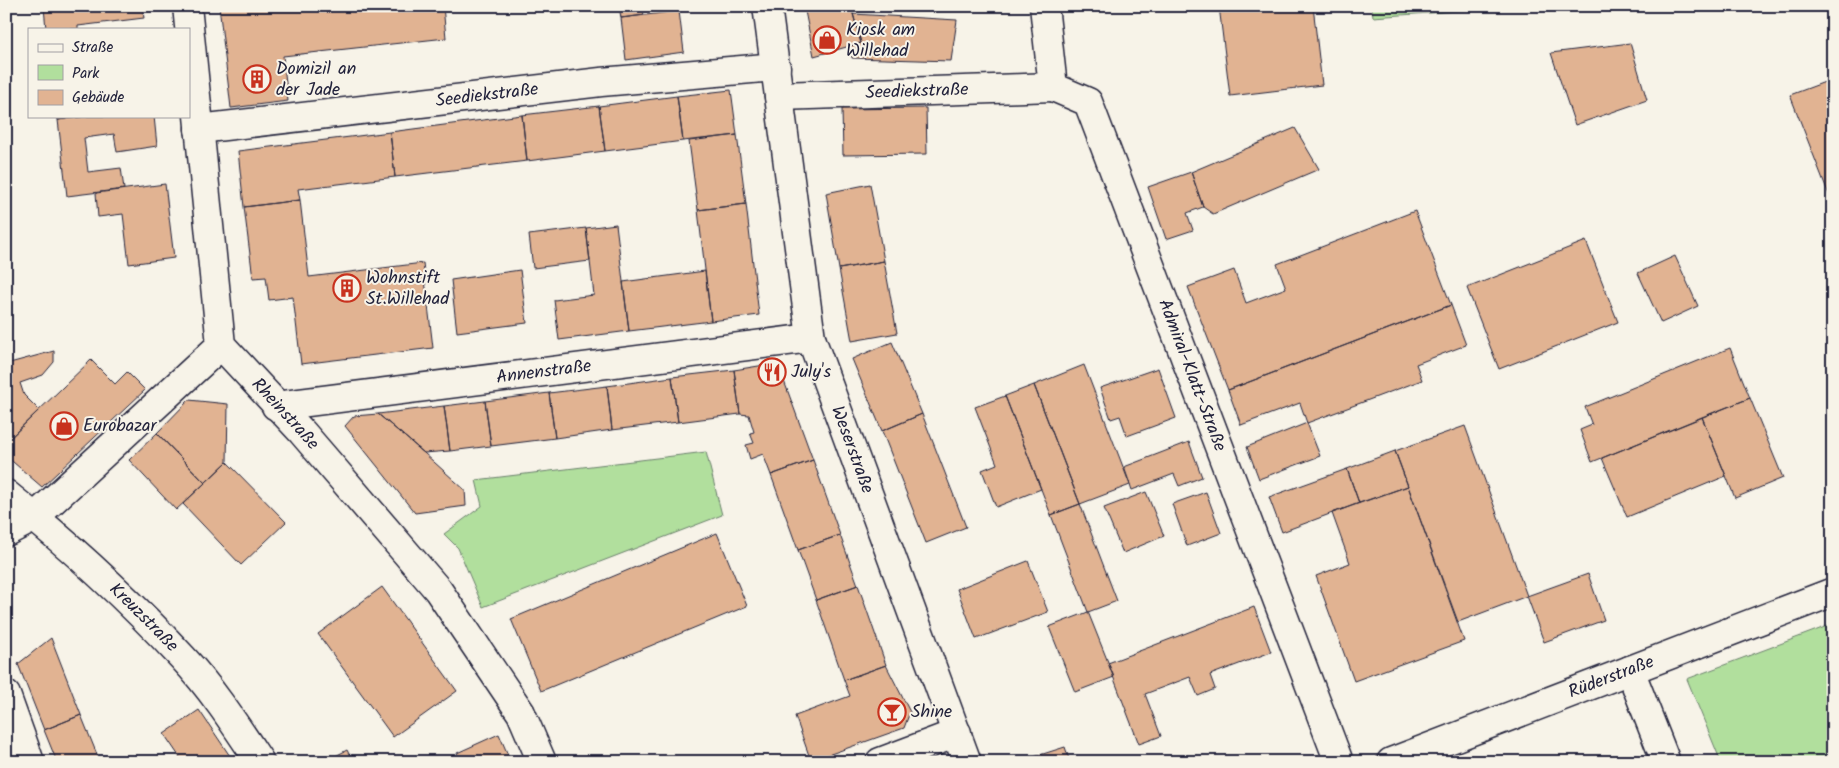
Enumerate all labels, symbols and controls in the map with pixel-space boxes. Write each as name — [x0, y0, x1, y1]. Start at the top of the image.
place label: Kiosk am Willehad — [846, 16, 915, 66]
shop icon: Kiosk am Willehad — [812, 25, 842, 55]
legend — [28, 28, 190, 118]
text: Straße — [72, 36, 114, 60]
place label: Domizil an der Jade — [276, 55, 356, 105]
text: Park — [72, 62, 100, 86]
building icon: Domizil an der Jade — [242, 64, 272, 94]
street label: Seediekstraße — [434, 75, 540, 116]
street label: Seediekstraße — [865, 75, 969, 108]
text: Gebäude — [72, 86, 125, 110]
place label: Wohnstift St.Willehad — [366, 264, 450, 314]
building icon: Wohnstift St.Willehad — [332, 273, 362, 303]
street label: Admiral-Klatt-Straße — [1150, 295, 1234, 456]
street label: Annenstraße — [495, 352, 593, 392]
restaurant icon: July's — [757, 357, 787, 387]
place label: July's — [791, 358, 832, 387]
street label: Rheinstraße — [244, 371, 326, 457]
street label: Weserstraße — [823, 402, 882, 498]
shop icon: Eurobazar — [49, 411, 79, 441]
place label: Eurobazar — [83, 412, 158, 441]
street label: Kreuzstraße — [102, 576, 185, 659]
street label: Rüderstraße — [1564, 648, 1658, 707]
bar icon: Shine — [877, 697, 907, 727]
place label: Shine — [911, 698, 952, 727]

